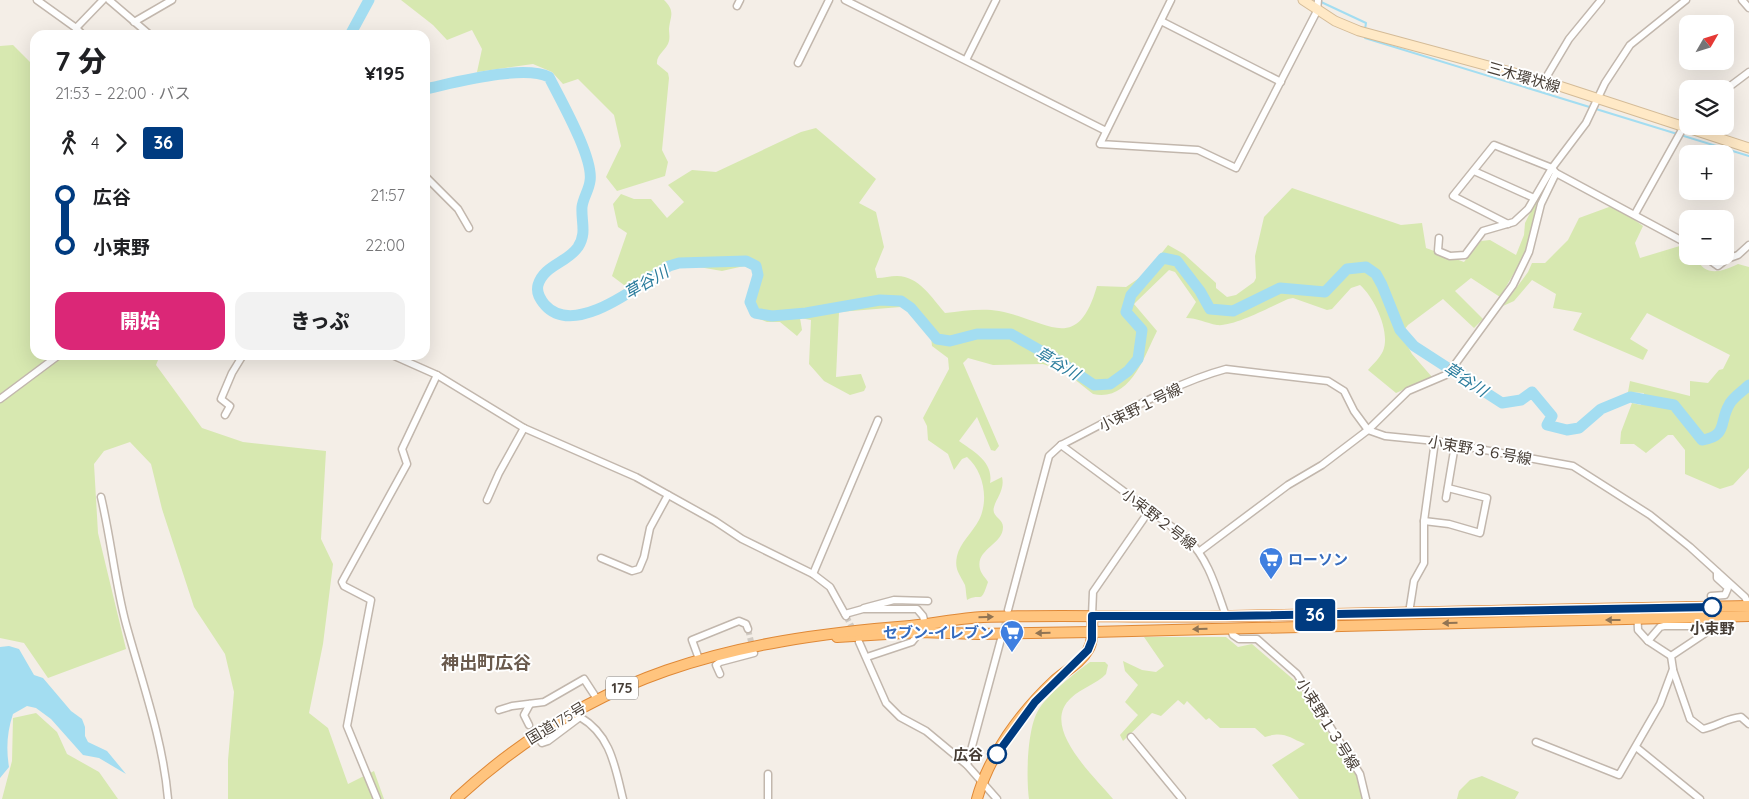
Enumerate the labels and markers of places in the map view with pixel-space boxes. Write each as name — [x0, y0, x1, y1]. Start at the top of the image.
supermarket icon: ローソン — [1258, 546, 1284, 580]
place label: ローソン — [1288, 550, 1348, 569]
marker: 小束野 — [1702, 597, 1722, 617]
supermarket icon: セブン-イレブン — [999, 619, 1025, 653]
place label: 小束野 — [1689, 619, 1735, 638]
place label: セブン-イレブン — [883, 623, 994, 642]
marker: 広谷 — [987, 744, 1007, 764]
place label: 広谷 — [953, 745, 983, 764]

